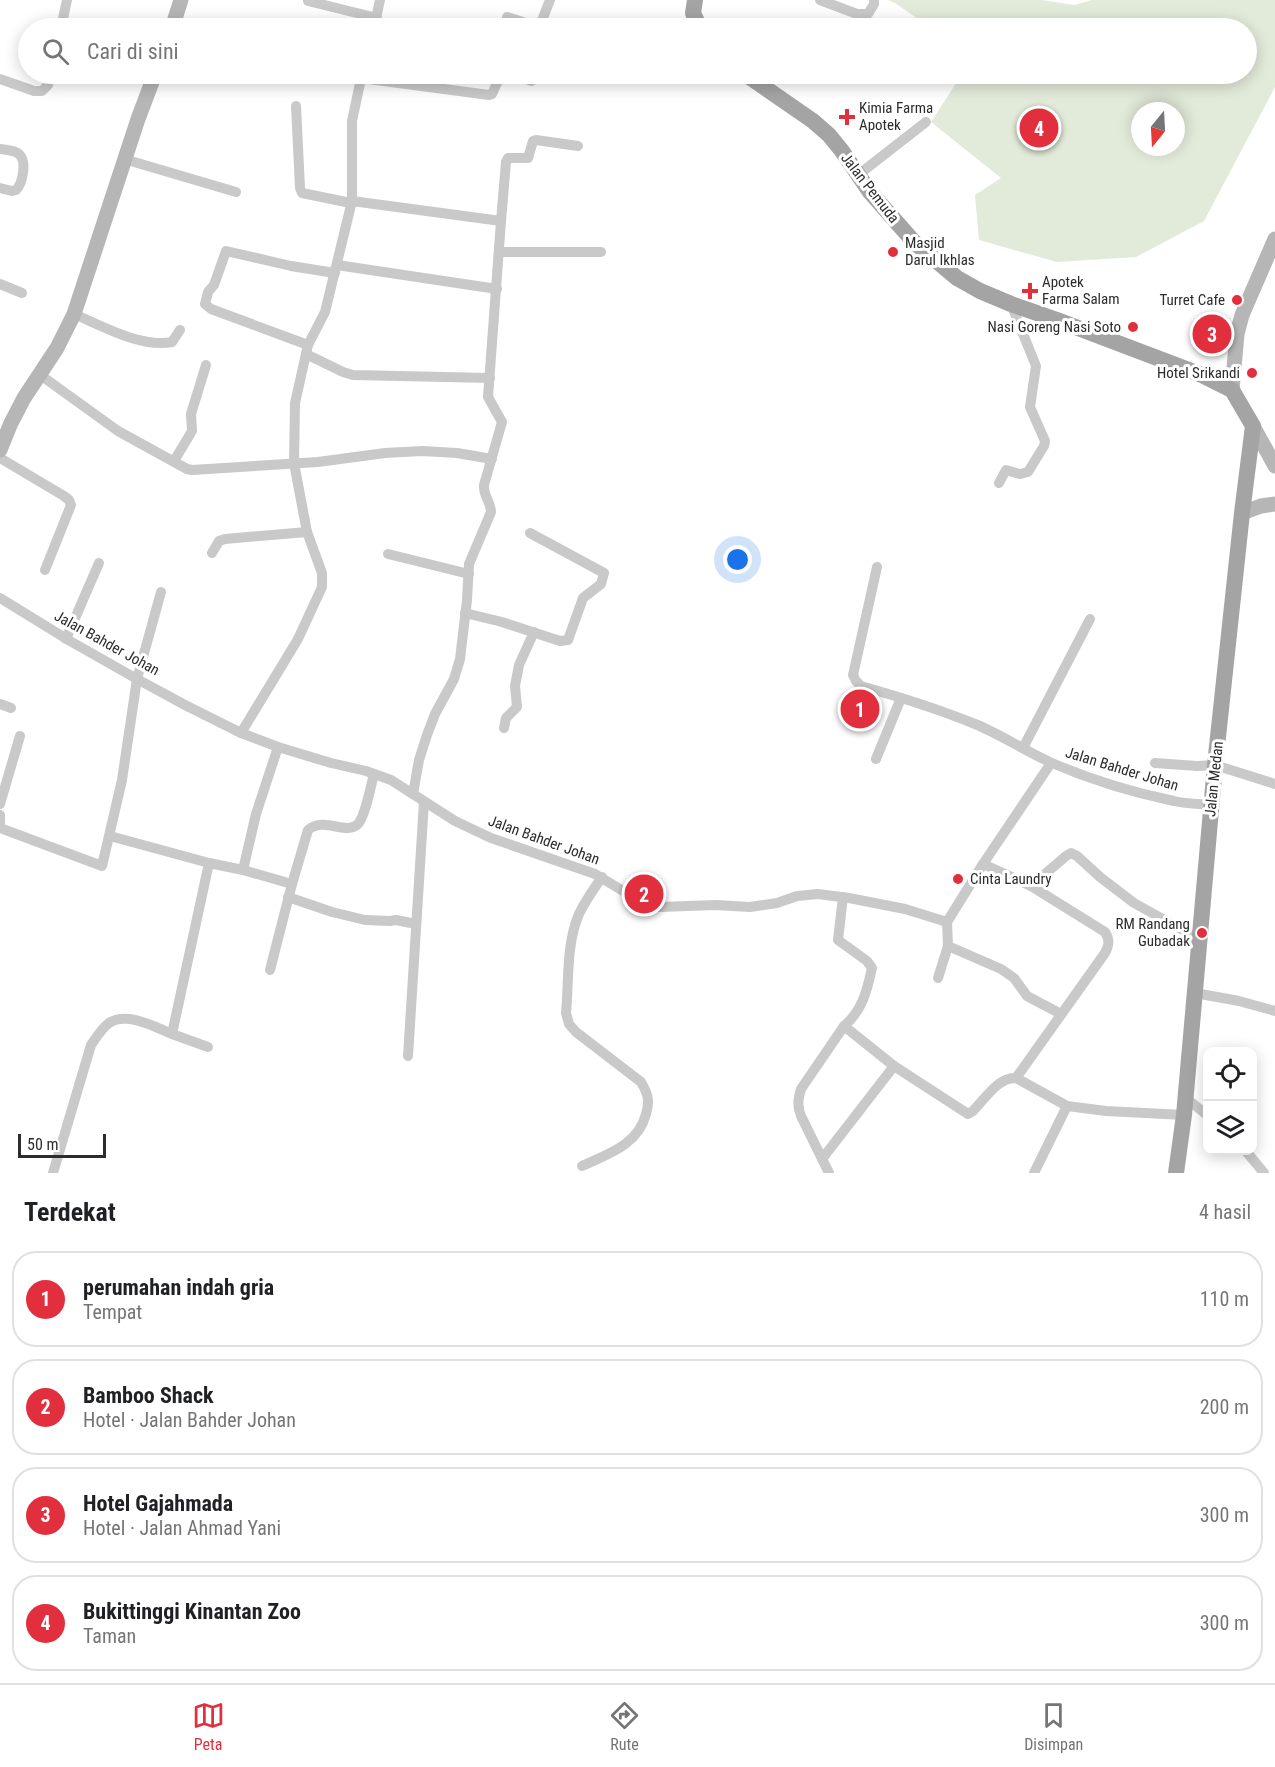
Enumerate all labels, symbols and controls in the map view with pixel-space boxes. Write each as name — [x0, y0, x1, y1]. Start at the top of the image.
search box — [18, 18, 1257, 84]
icon: search — [39, 35, 72, 68]
text: Cari di sini — [87, 39, 179, 64]
place label: Kimia Farma Apotek — [859, 99, 933, 134]
north arrow — [1131, 102, 1185, 156]
pin: 4 — [1020, 106, 1058, 150]
marker: Kimia Farma Apotek — [840, 110, 854, 124]
street label: Jalan Pemuda — [837, 149, 903, 227]
place label: Masjid Darul Ikhlas — [905, 234, 975, 269]
marker: Masjid Darul Ikhlas — [886, 245, 900, 259]
place label: Apotek Farma Salam — [1042, 273, 1120, 308]
marker: Apotek Farma Salam — [1023, 284, 1037, 298]
place label: Turret Cafe — [1159, 291, 1225, 309]
marker: Turret Cafe — [1230, 293, 1244, 307]
pin: 3 — [1192, 312, 1232, 356]
place label: Nasi Goreng Nasi Soto — [988, 318, 1121, 336]
marker: Nasi Goreng Nasi Soto — [1126, 320, 1140, 334]
place label: Hotel Srikandi — [1157, 364, 1240, 382]
marker: Hotel Srikandi — [1245, 366, 1259, 380]
your location — [723, 545, 752, 574]
street label: Jalan Bahder Johan — [51, 607, 163, 679]
pin: 1 — [840, 686, 880, 732]
street label: Jalan Medan — [1201, 740, 1227, 818]
street label: Jalan Bahder Johan — [1063, 743, 1181, 795]
street label: Jalan Bahder Johan — [486, 811, 602, 869]
place label: Cinta Laundry — [970, 870, 1052, 888]
pin: 2 — [624, 872, 664, 916]
marker: Cinta Laundry — [951, 872, 965, 886]
place label: RM Randang Gubadak — [1116, 915, 1190, 950]
marker: RM Randang Gubadak — [1195, 926, 1209, 940]
map controls — [1203, 1047, 1257, 1155]
button: locate — [1203, 1047, 1257, 1101]
button: layers — [1203, 1101, 1257, 1155]
scale bar — [18, 1131, 106, 1158]
text: 50 m — [27, 1135, 59, 1154]
text: Terdekat — [24, 1197, 116, 1227]
text: 4 hasil — [1199, 1200, 1251, 1224]
text: perumahan indah gria — [83, 1275, 274, 1300]
text: 1 — [40, 1287, 51, 1311]
text: 110 m — [1200, 1287, 1249, 1311]
text: Tempat — [83, 1300, 142, 1324]
text: Bamboo Shack — [83, 1383, 214, 1408]
text: 2 — [40, 1395, 51, 1419]
text: 200 m — [1200, 1395, 1249, 1419]
text: Hotel · Jalan Bahder Johan — [83, 1408, 296, 1432]
text: Hotel Gajahmada — [83, 1491, 233, 1516]
text: 3 — [40, 1503, 51, 1527]
text: 300 m — [1200, 1503, 1249, 1527]
text: Hotel · Jalan Ahmad Yani — [83, 1516, 281, 1540]
text: Bukittinggi Kinantan Zoo — [83, 1599, 301, 1624]
text: 4 — [40, 1611, 51, 1635]
text: 300 m — [1200, 1611, 1249, 1635]
text: Taman — [83, 1624, 136, 1648]
tab: Peta — [192, 1699, 225, 1754]
tab: Rute — [608, 1699, 641, 1754]
tab: Disimpan — [1024, 1699, 1083, 1754]

